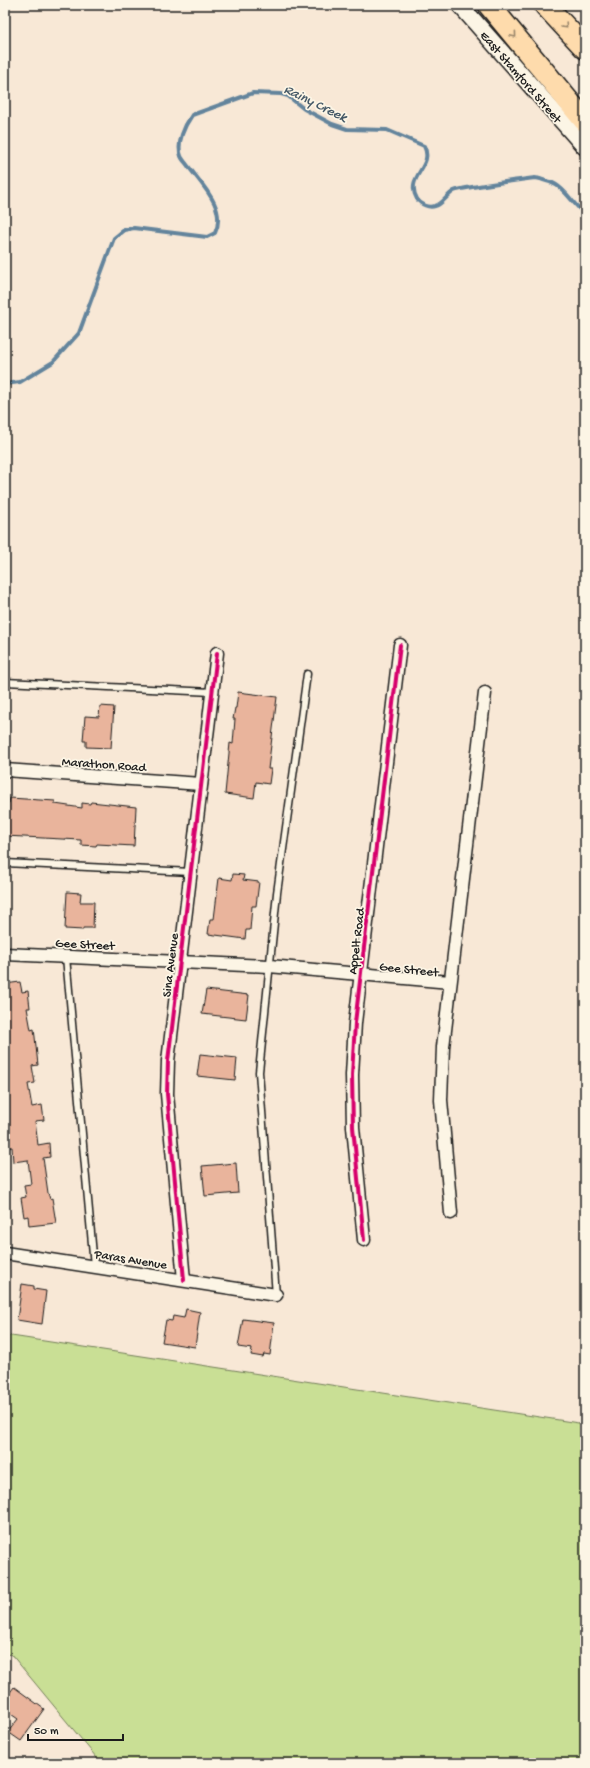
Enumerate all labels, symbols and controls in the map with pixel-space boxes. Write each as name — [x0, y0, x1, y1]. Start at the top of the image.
one-way arrow — [560, 22, 567, 29]
street label: East Stamford Street — [476, 29, 565, 128]
one-way arrow — [509, 30, 516, 38]
water label: Rainy Creek — [281, 82, 351, 128]
street label: Marathon Road — [61, 755, 148, 776]
street label: Appelt Road — [346, 906, 369, 975]
street label: Sina Avenue — [160, 932, 183, 998]
street label: Gee Street — [55, 936, 117, 955]
street label: Gee Street — [378, 960, 441, 981]
street label: Paras Avenue — [92, 1247, 168, 1274]
scale bar — [28, 1716, 123, 1742]
text: 50 m — [34, 1725, 59, 1739]

